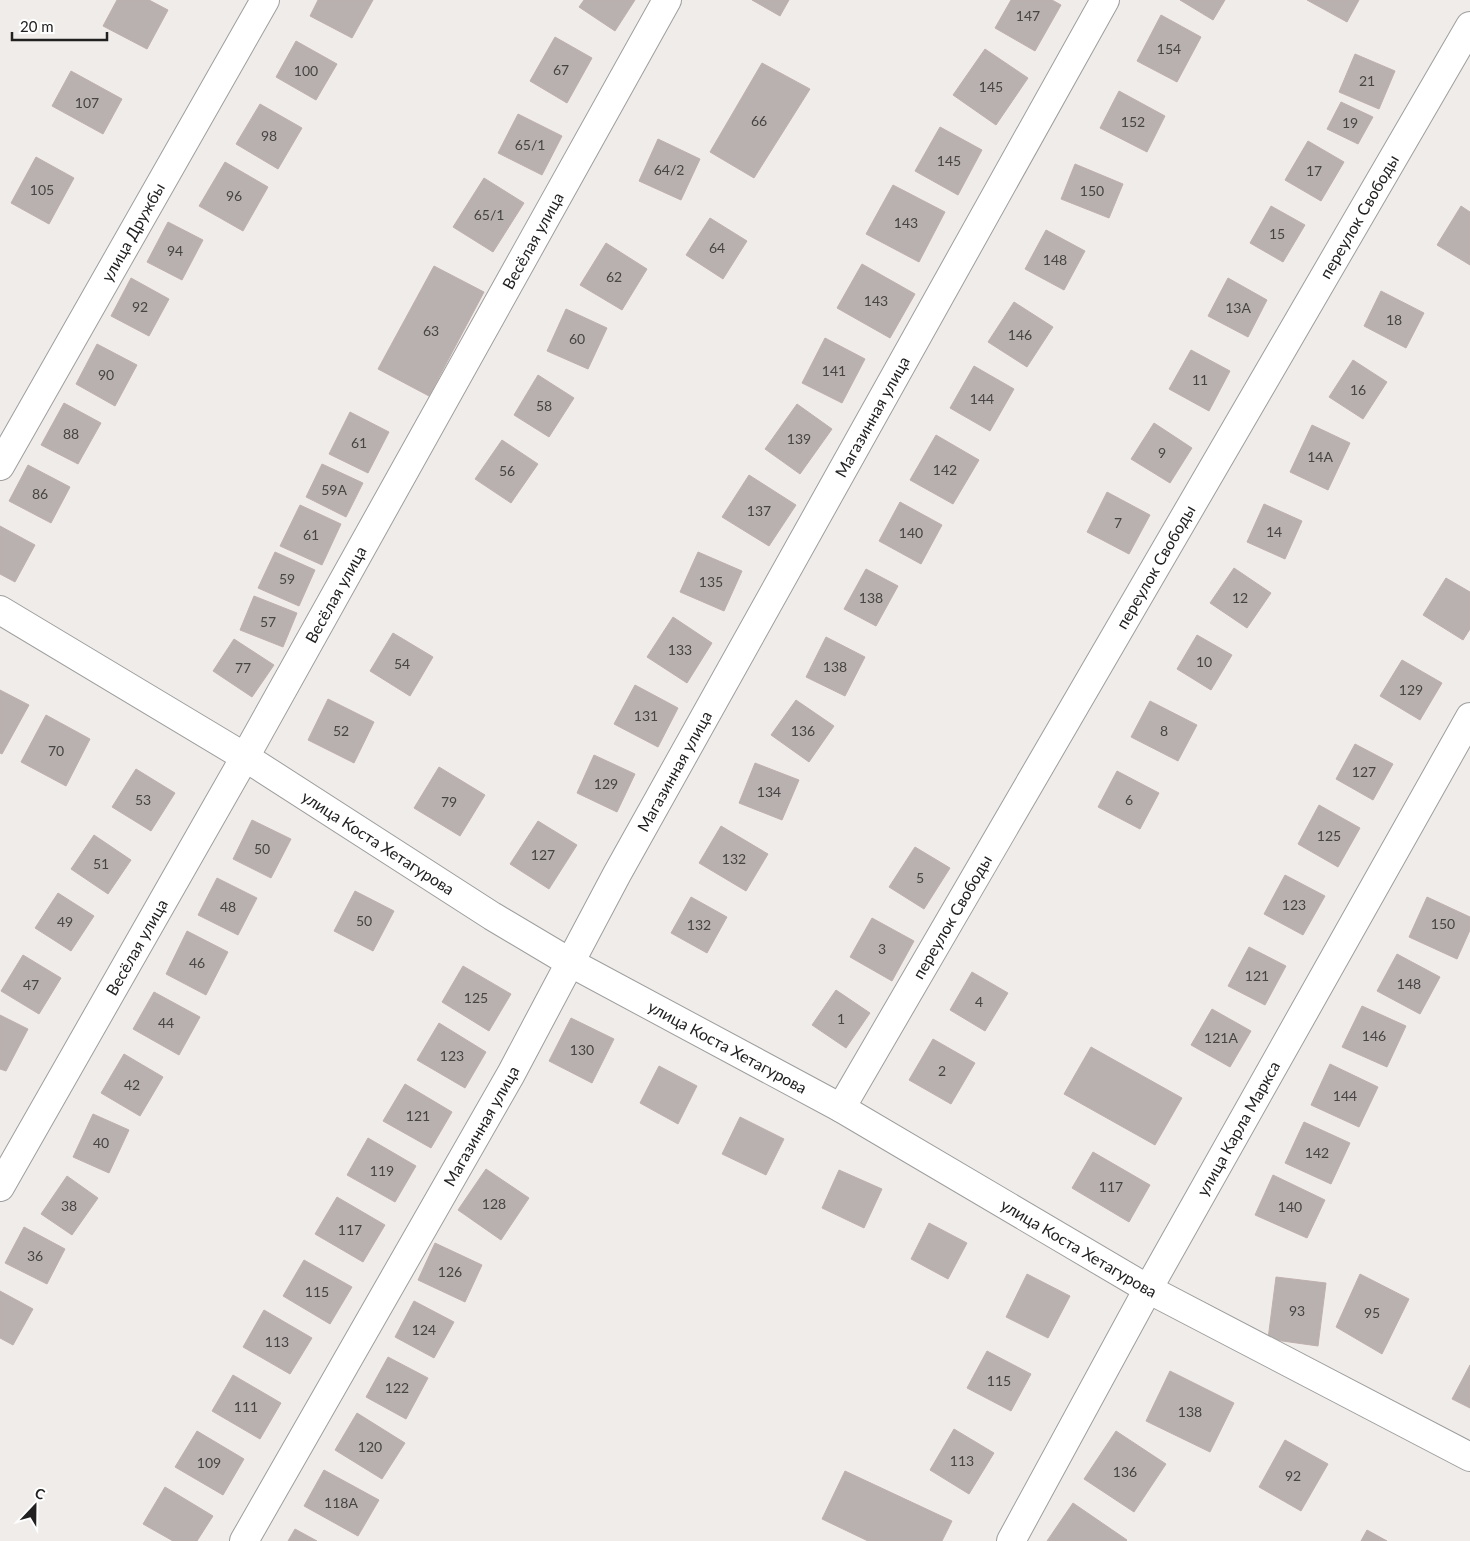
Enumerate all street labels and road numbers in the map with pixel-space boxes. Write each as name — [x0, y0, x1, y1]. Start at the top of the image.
street label: переулок Свободы — [1315, 151, 1402, 282]
street label: улица Дружбы — [97, 179, 168, 285]
street label: Весёлая улица — [498, 189, 567, 292]
street label: Магазинная улица — [831, 353, 913, 480]
street label: переулок Свободы — [1112, 501, 1199, 632]
street label: Весёлая улица — [301, 543, 370, 646]
street label: Магазинная улица — [633, 707, 715, 835]
street label: улица Коста Хетагурова — [299, 786, 458, 898]
street label: переулок Свободы — [908, 851, 995, 982]
street label: Весёлая улица — [101, 895, 171, 998]
street label: улица Коста Хетагурова — [645, 996, 810, 1097]
street label: улица Карла Маркса — [1192, 1058, 1283, 1199]
street label: Магазинная улица — [439, 1063, 523, 1189]
street label: улица Коста Хетагурова — [998, 1195, 1160, 1301]

